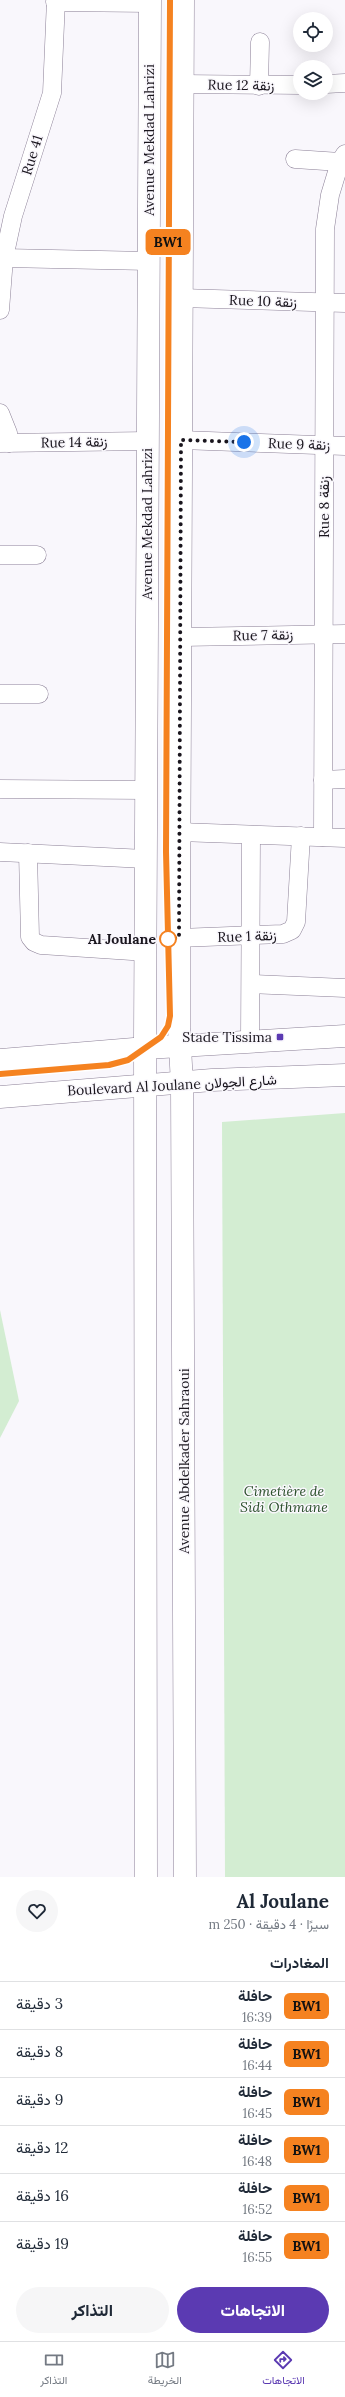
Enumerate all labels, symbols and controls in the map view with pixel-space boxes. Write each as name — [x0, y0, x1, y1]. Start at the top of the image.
map controls — [293, 12, 333, 100]
button: locate — [293, 12, 333, 52]
button: layers — [293, 60, 333, 100]
street label: Avenue Mekdad Lahrizi — [140, 64, 158, 217]
street label: Rue 12 زنقة — [207, 75, 275, 95]
street label: Rue 41 — [17, 133, 47, 177]
line badge: BW1 — [145, 229, 191, 255]
text: BW1 — [154, 233, 182, 251]
street label: Rue 10 زنقة — [229, 291, 297, 311]
street label: Rue 14 زنقة — [40, 432, 108, 452]
your location — [234, 432, 254, 452]
street label: Rue 9 زنقة — [268, 434, 331, 454]
street label: Avenue Mekdad Lahrizi — [138, 448, 156, 601]
street label: Rue 8 زنقة — [315, 476, 333, 538]
street label: Rue 7 زنقة — [233, 625, 294, 645]
street label: Rue 1 زنقة — [217, 926, 277, 946]
place label: Al Joulane — [88, 930, 156, 948]
marker: Al Joulane — [159, 930, 177, 948]
place label: Stade Tissima — [182, 1028, 272, 1046]
marker: Stade Tissima — [275, 1032, 285, 1042]
street label: Boulevard Al Joulane شارع الجولان — [67, 1071, 277, 1101]
street label: Avenue Abdelkader Sahraoui — [175, 1368, 193, 1555]
park label: Cimetière de Sidi Othmane — [240, 1482, 328, 1516]
text: Al Joulane — [237, 1889, 329, 1913]
button: heart — [16, 1890, 58, 1932]
text: سيرًا · 4 دقيقة · 250 m — [209, 1916, 329, 1933]
text: المغادرات — [270, 1953, 329, 1972]
text: حافلة — [238, 1986, 272, 2005]
text: 3 دقيقة — [16, 1994, 63, 2013]
text: BW1 — [292, 1997, 321, 2015]
text: 16:39 — [242, 2009, 272, 2026]
text: حافلة — [238, 2034, 272, 2053]
text: 8 دقيقة — [16, 2042, 63, 2061]
text: BW1 — [292, 2045, 321, 2063]
text: 16:44 — [243, 2057, 272, 2074]
text: حافلة — [238, 2082, 272, 2101]
text: 9 دقيقة — [16, 2090, 63, 2109]
text: BW1 — [292, 2093, 321, 2111]
text: 16:45 — [243, 2105, 272, 2122]
text: حافلة — [238, 2130, 272, 2149]
text: 12 دقيقة — [16, 2138, 68, 2157]
text: BW1 — [292, 2141, 321, 2159]
text: 16:48 — [242, 2153, 272, 2170]
text: حافلة — [238, 2178, 272, 2197]
text: 16 دقيقة — [16, 2186, 69, 2205]
text: BW1 — [292, 2189, 321, 2207]
text: 16:52 — [243, 2201, 272, 2218]
text: حافلة — [238, 2226, 272, 2245]
text: 19 دقيقة — [16, 2234, 69, 2253]
text: BW1 — [292, 2237, 321, 2255]
text: 16:55 — [242, 2249, 272, 2266]
button: التذاكر — [16, 2287, 169, 2333]
button: الاتجاهات — [177, 2287, 329, 2333]
tab: التذاكر — [40, 2349, 67, 2390]
tab: الخريطة — [148, 2349, 182, 2390]
tab: الاتجاهات — [262, 2349, 305, 2390]

